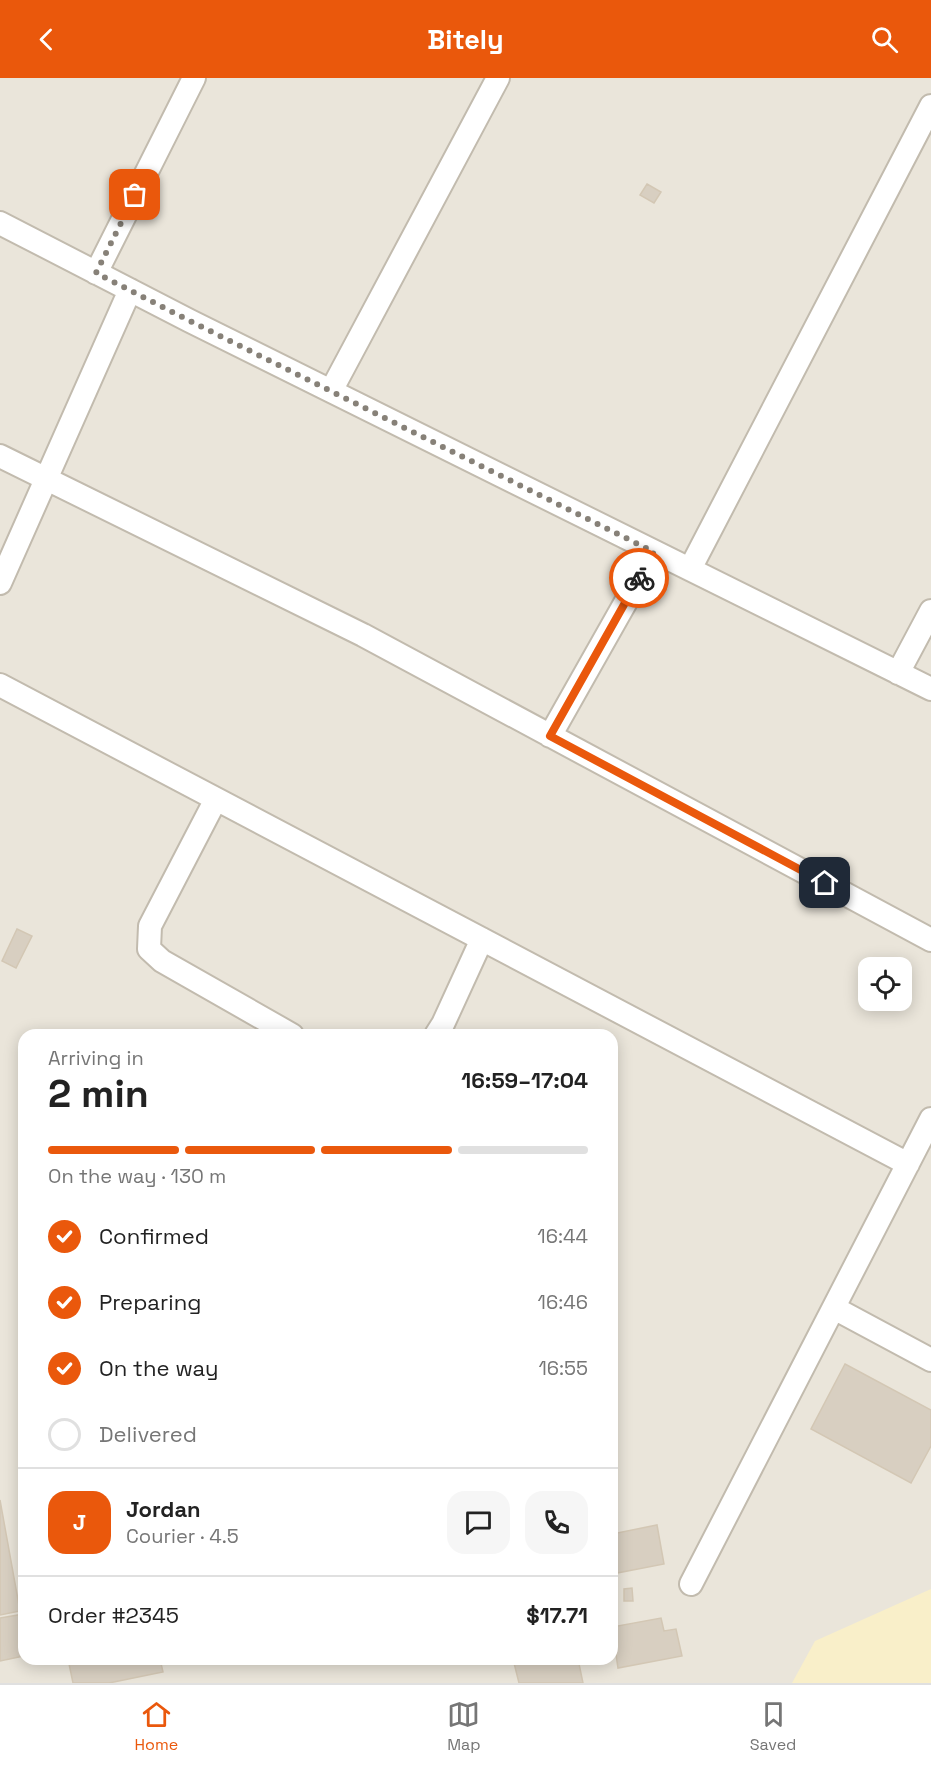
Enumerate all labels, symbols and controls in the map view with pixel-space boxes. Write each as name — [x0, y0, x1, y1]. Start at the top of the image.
text: Bitely — [427, 22, 504, 57]
icon: back — [30, 23, 63, 56]
icon: search — [868, 23, 901, 56]
pin — [109, 169, 160, 220]
icon: bag — [118, 178, 151, 211]
courier — [609, 548, 669, 608]
icon: bike — [623, 562, 656, 595]
pin — [799, 857, 850, 908]
icon: home — [808, 866, 841, 899]
map controls — [858, 957, 912, 1011]
button: locate — [858, 957, 912, 1011]
text: Arriving in — [48, 1045, 144, 1071]
text: 16:59–17:04 — [461, 1066, 588, 1094]
text: 2 min — [48, 1069, 149, 1118]
text: On the way · 130 m — [48, 1163, 226, 1189]
icon: check — [48, 1220, 81, 1253]
text: Confirmed — [99, 1222, 209, 1250]
text: 16:44 — [537, 1223, 588, 1249]
icon: check — [48, 1286, 81, 1319]
text: Preparing — [99, 1288, 201, 1316]
text: 16:46 — [538, 1289, 588, 1315]
icon: check — [48, 1352, 81, 1385]
text: On the way — [99, 1354, 218, 1382]
text: 16:55 — [538, 1355, 588, 1381]
text: Delivered — [99, 1420, 197, 1448]
button: chat — [447, 1491, 510, 1554]
button: phone — [525, 1491, 588, 1554]
text: Jordan — [126, 1495, 201, 1523]
text: J — [73, 1508, 86, 1536]
text: Courier · 4.5 — [126, 1523, 239, 1549]
text: Order #2345 — [48, 1601, 179, 1629]
text: $17.71 — [526, 1601, 588, 1629]
tab: Home — [135, 1698, 178, 1755]
tab: Map — [447, 1698, 481, 1755]
tab: Saved — [750, 1698, 796, 1755]

